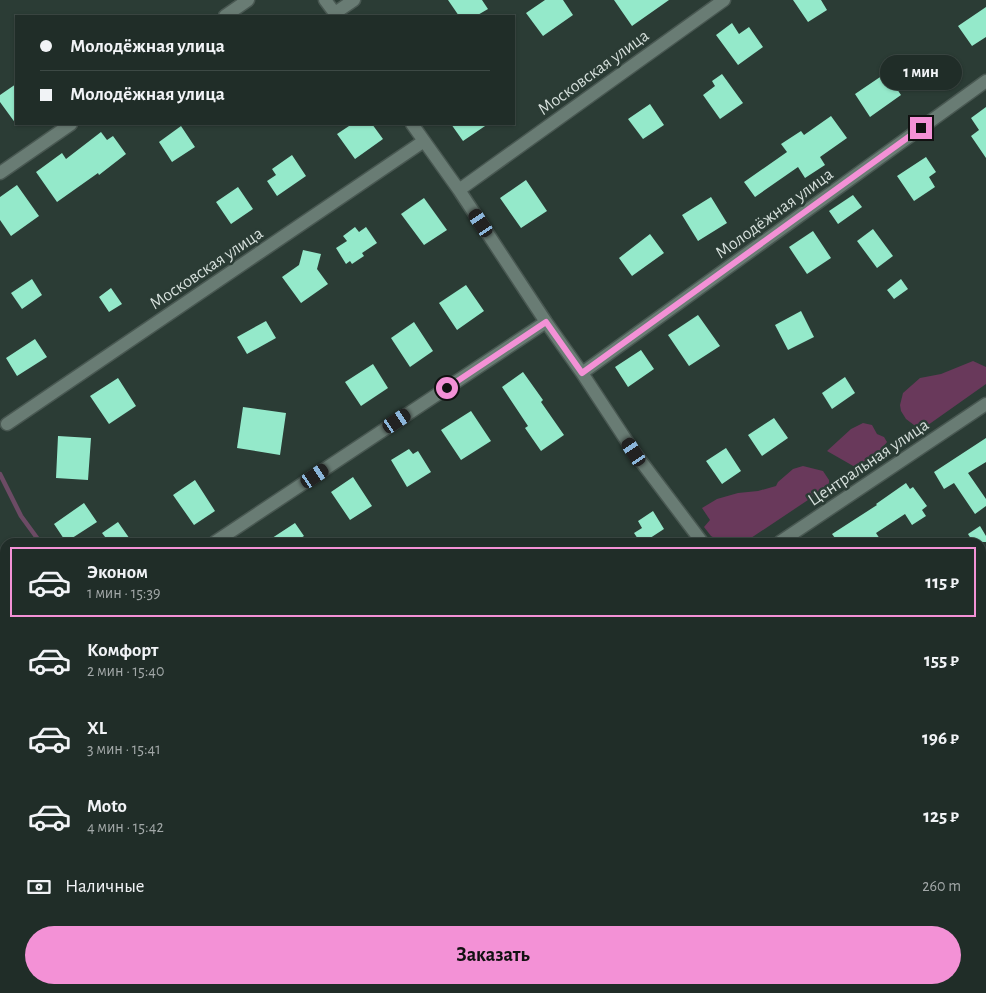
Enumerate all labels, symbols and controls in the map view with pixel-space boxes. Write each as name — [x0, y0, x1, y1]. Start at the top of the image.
street label: Московская улица — [535, 27, 652, 119]
text: Молодёжная улица — [70, 37, 225, 56]
callout: 1 мин — [880, 56, 962, 90]
text: 1 мин — [903, 64, 939, 80]
text: Молодёжная улица — [70, 85, 225, 104]
route end — [910, 117, 932, 139]
street label: Молодёжная улица — [712, 165, 837, 262]
car — [466, 206, 495, 240]
street label: Московская улица — [147, 224, 266, 313]
route start — [436, 377, 458, 399]
car — [380, 406, 413, 436]
street label: Центральная улица — [805, 416, 932, 510]
car — [619, 435, 648, 469]
car — [298, 461, 331, 491]
icon: car — [27, 560, 72, 605]
text: Эконом — [87, 563, 148, 582]
text: 115 ₽ — [925, 573, 959, 592]
text: 1 мин · 15:39 — [87, 585, 161, 601]
icon: car — [27, 638, 72, 683]
text: Комфорт — [87, 641, 158, 660]
text: 155 ₽ — [924, 651, 959, 670]
text: 2 мин · 15:40 — [87, 663, 164, 679]
icon: car — [27, 716, 72, 761]
text: XL — [87, 719, 107, 738]
text: 196 ₽ — [922, 729, 959, 748]
text: 3 мин · 15:41 — [87, 741, 161, 757]
icon: car — [27, 794, 72, 839]
text: Moto — [87, 797, 127, 816]
text: 125 ₽ — [923, 807, 959, 826]
text: 4 мин · 15:42 — [87, 819, 164, 835]
icon: cash — [25, 873, 53, 901]
text: Наличные — [65, 877, 145, 896]
text: 260 m — [922, 878, 961, 894]
button: Заказать — [25, 926, 961, 984]

